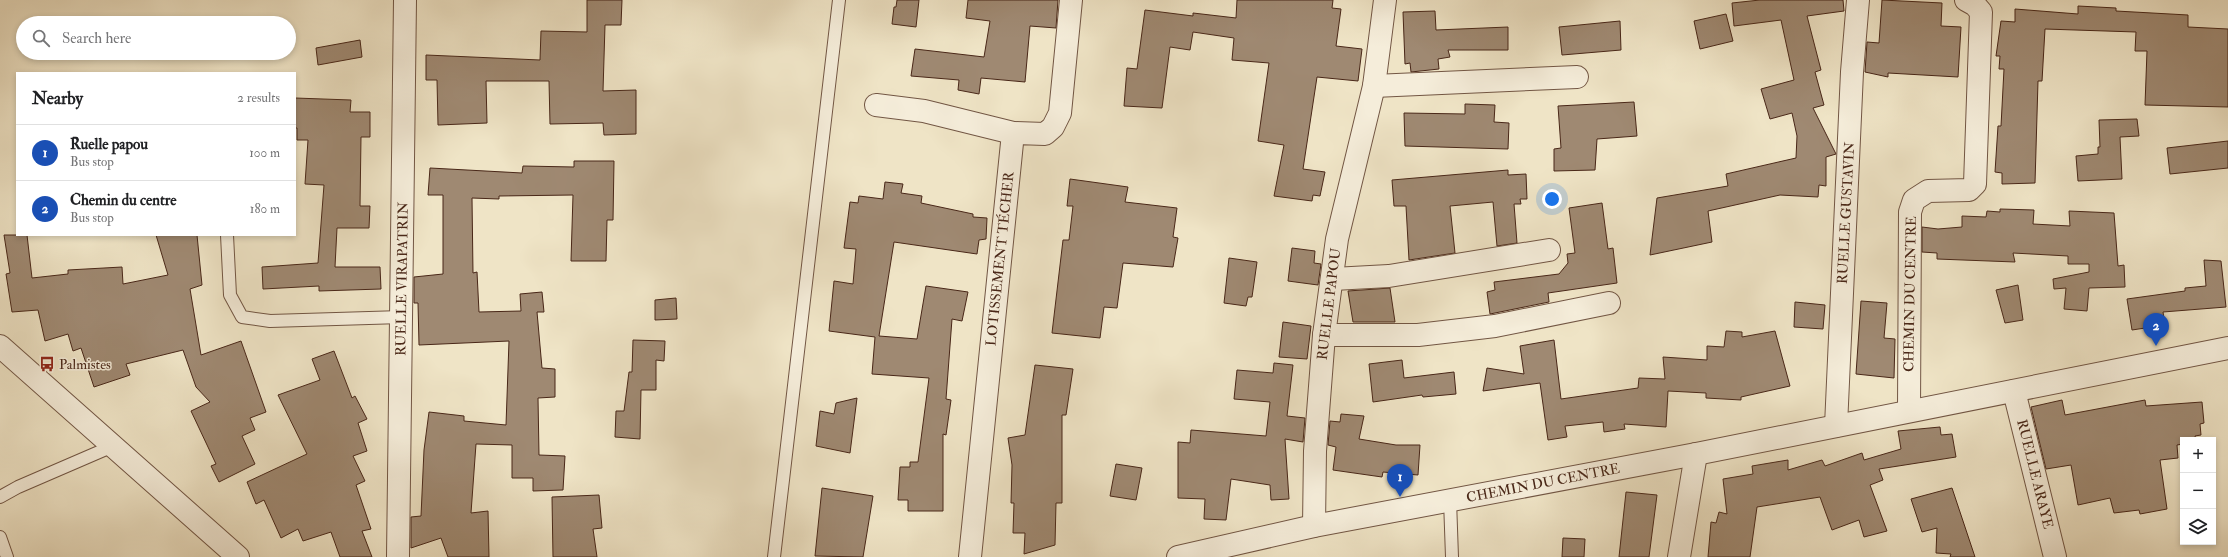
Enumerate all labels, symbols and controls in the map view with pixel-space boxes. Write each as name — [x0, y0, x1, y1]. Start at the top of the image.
search box — [16, 16, 296, 60]
icon: search — [30, 27, 52, 49]
text: Search here — [62, 29, 131, 48]
text: Nearby — [32, 88, 83, 109]
text: 2 results — [237, 90, 280, 106]
text: Ruelle papou — [70, 135, 148, 154]
street label: RUELLE GUSTAVIN — [1834, 141, 1858, 284]
text: 1 — [43, 145, 47, 161]
text: 100 m — [249, 145, 280, 161]
text: Bus stop — [70, 154, 114, 170]
street label: LOTISSEMENT TÉCHER — [982, 170, 1018, 347]
your location — [1542, 189, 1562, 209]
text: Chemin du centre — [70, 191, 177, 210]
text: 2 — [42, 201, 48, 217]
text: 180 m — [250, 201, 280, 217]
street label: RUELLE VIRAPATRIN — [392, 201, 412, 356]
text: Bus stop — [70, 210, 114, 226]
street label: CHEMIN DU CENTRE — [1900, 216, 1920, 372]
street label: RUELLE PAPOU — [1314, 247, 1344, 361]
pin: 2 — [2143, 313, 2169, 346]
bus stop icon: Palmistes — [38, 355, 56, 373]
place label: Palmistes — [59, 356, 111, 373]
street label: RUELLE ARAYE — [2013, 418, 2057, 530]
map controls — [2180, 437, 2216, 545]
button: + — [2180, 437, 2216, 473]
street label: CHEMIN DU CENTRE — [1465, 460, 1621, 506]
pin: 1 — [1387, 464, 1413, 497]
button: − — [2180, 473, 2216, 509]
button: layers — [2180, 509, 2216, 545]

